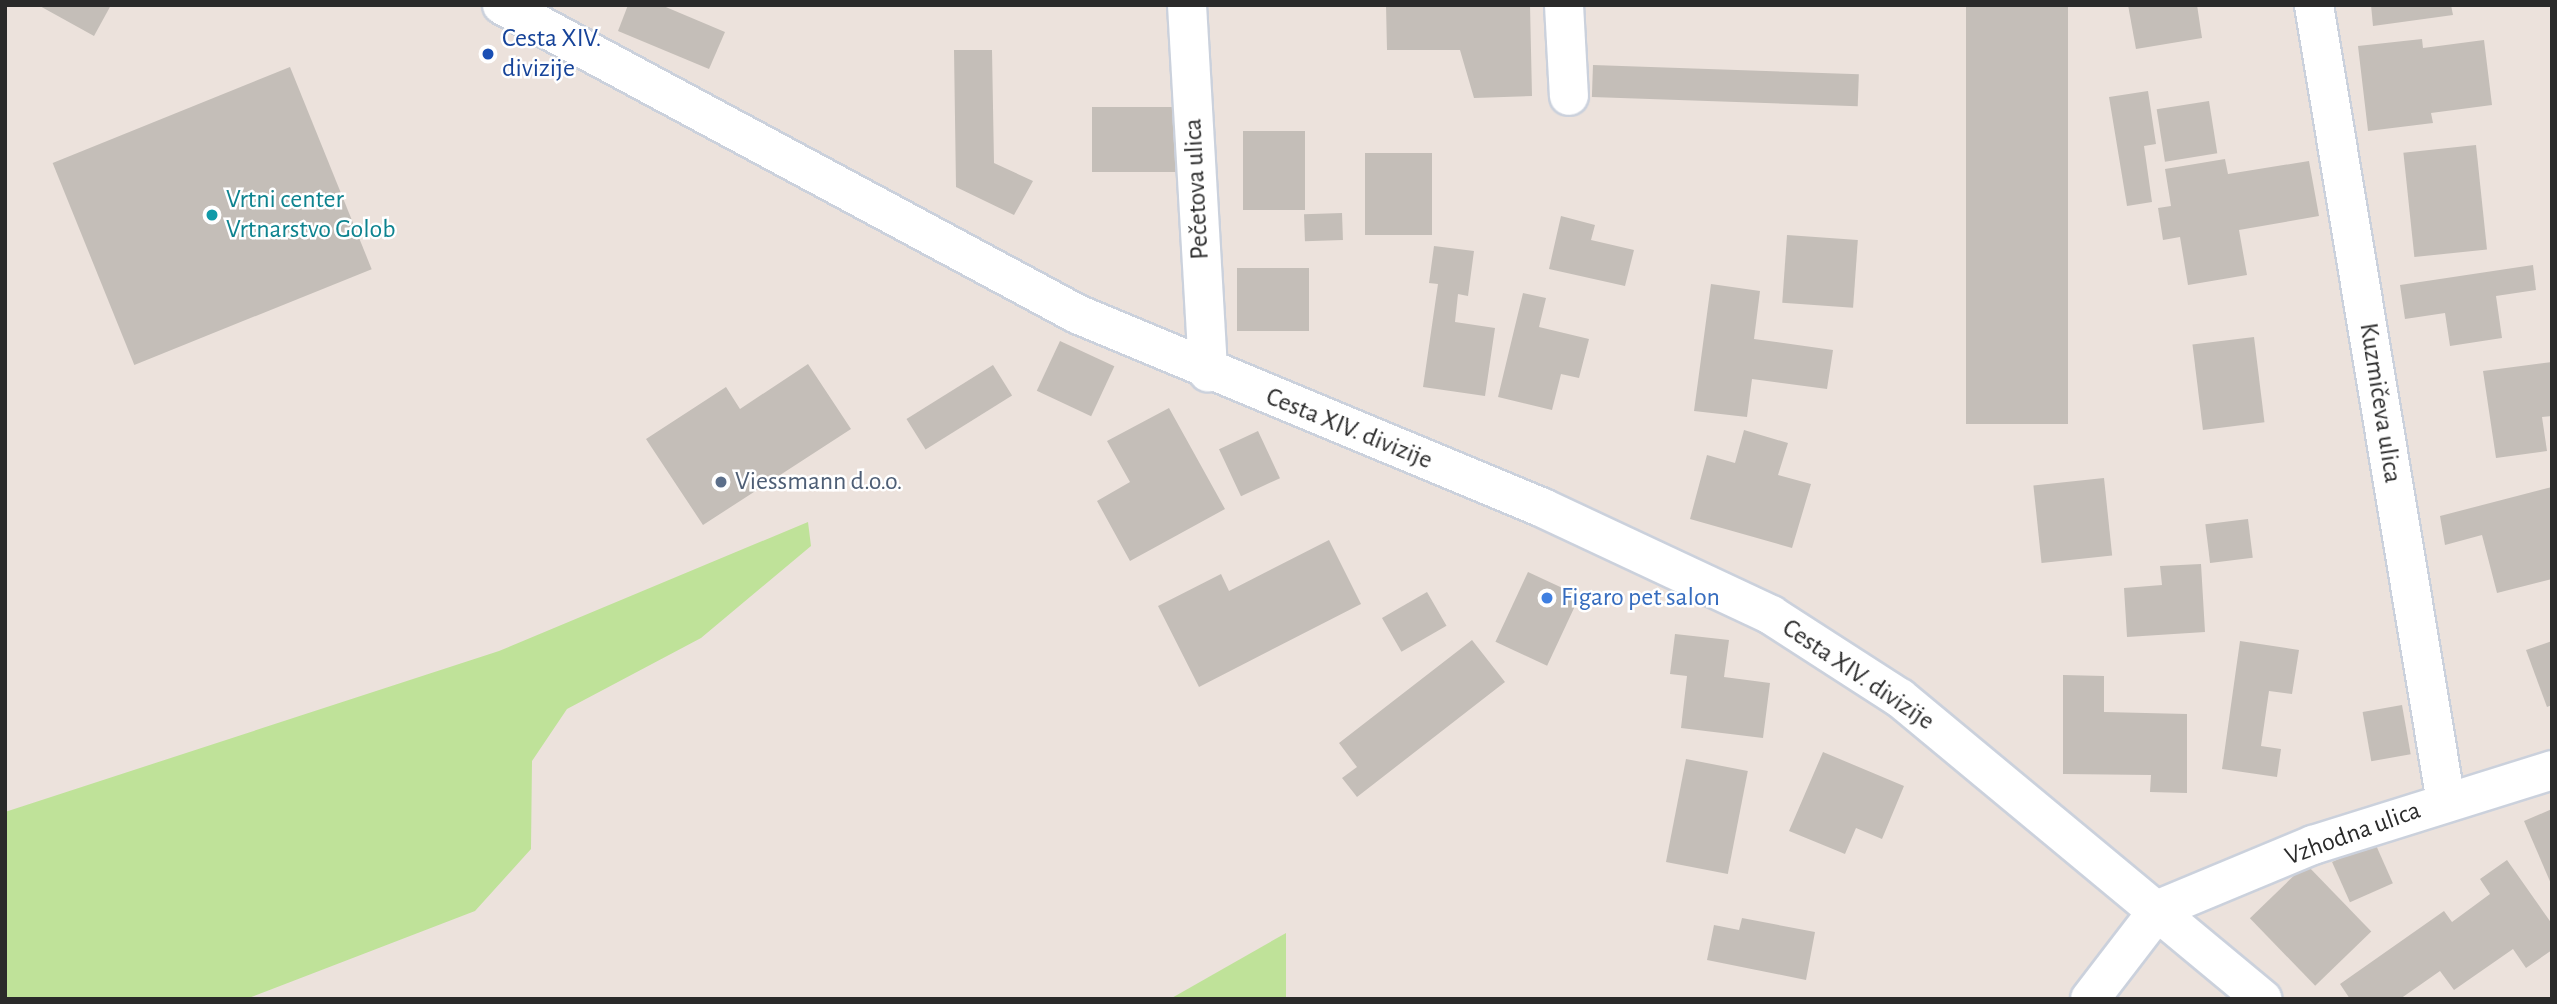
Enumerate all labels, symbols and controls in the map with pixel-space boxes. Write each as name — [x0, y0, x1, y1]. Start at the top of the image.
place label: Cesta XIV. divizije — [502, 23, 601, 84]
marker: Cesta XIV. divizije — [480, 46, 496, 62]
street label: Pečetova ulica — [1178, 118, 1216, 260]
place label: Vrtni center Vrtnarstvo Golob — [226, 184, 396, 246]
marker: Vrtni center Vrtnarstvo Golob — [204, 207, 220, 223]
street label: Kuzmičeva ulica — [2352, 321, 2408, 485]
street label: Cesta XIV. divizije — [1261, 381, 1437, 477]
place label: Viessmann d.o.o. — [735, 466, 903, 498]
marker: Viessmann d.o.o. — [713, 474, 729, 490]
place label: Figaro pet salon — [1561, 582, 1720, 614]
marker: Figaro pet salon — [1539, 590, 1555, 606]
street label: Cesta XIV. divizije — [1776, 613, 1940, 737]
street label: Vzhodna ulica — [2281, 795, 2425, 873]

